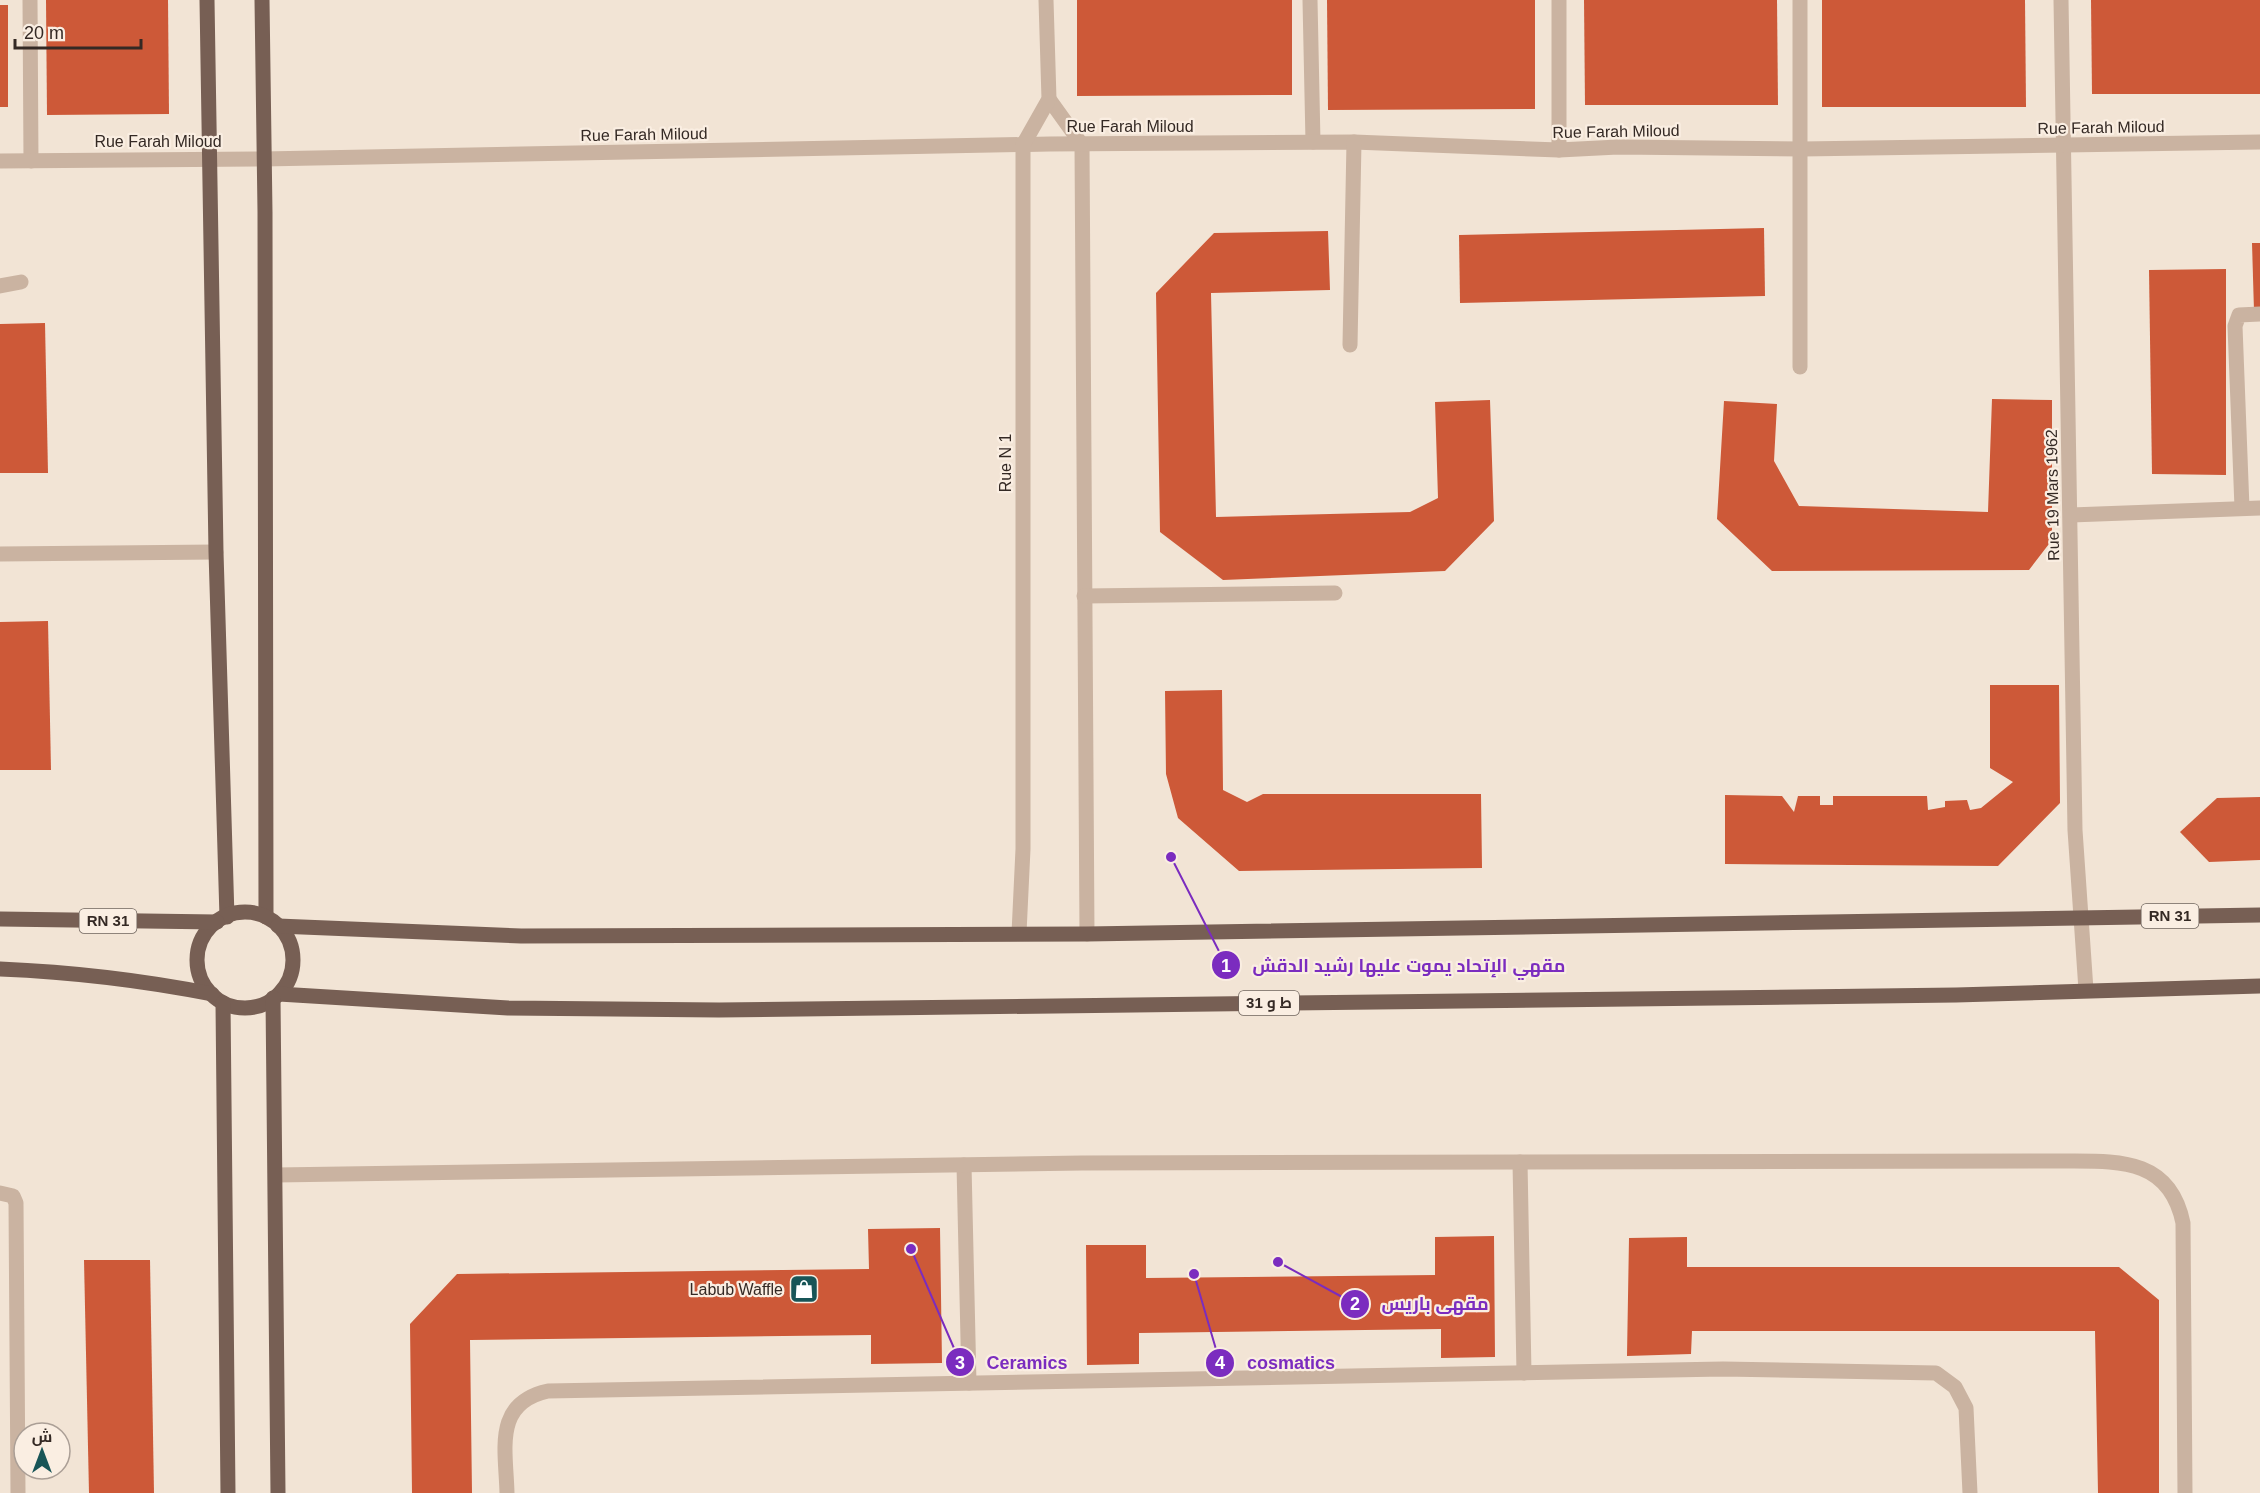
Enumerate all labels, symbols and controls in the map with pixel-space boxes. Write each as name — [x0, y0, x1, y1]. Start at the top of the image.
scale bar — [15, 12, 141, 50]
text: 20 m — [24, 23, 64, 43]
street label: Rue Farah Miloud — [1066, 118, 1194, 135]
street label: Rue Farah Miloud — [2037, 118, 2165, 137]
street label: Rue Farah Miloud — [1552, 122, 1680, 141]
street label: Rue Farah Miloud — [580, 125, 708, 144]
street label: Rue Farah Miloud — [94, 133, 222, 150]
street label: Rue 19 Mars 1962 — [2043, 429, 2062, 561]
street label: Rue N 1 — [997, 434, 1014, 492]
road number: RN 31 — [2142, 904, 2198, 928]
road number: RN 31 — [80, 909, 136, 933]
callout: مقهي الإتحاد يموت عليها رشيد الدقش — [1211, 947, 1578, 983]
text: 1 — [1221, 956, 1231, 976]
text: مقهي الإتحاد يموت عليها رشيد الدقش — [1253, 956, 1565, 981]
road number: ط و 31 — [1239, 991, 1299, 1015]
shop icon: Labub Waffle — [788, 1273, 820, 1305]
place label: Labub Waffle — [690, 1281, 783, 1298]
callout: مقهى باريس — [1340, 1286, 1501, 1322]
text: 2 — [1350, 1294, 1360, 1314]
text: مقهى باريس — [1381, 1294, 1489, 1315]
callout: Ceramics — [945, 1344, 1080, 1380]
callout: cosmatics — [1205, 1345, 1347, 1381]
text: 3 — [955, 1353, 965, 1373]
text: Ceramics — [986, 1353, 1068, 1373]
text: 4 — [1215, 1353, 1225, 1373]
text: cosmatics — [1247, 1353, 1335, 1373]
north arrow — [12, 1421, 72, 1481]
text: ش — [32, 1428, 52, 1446]

